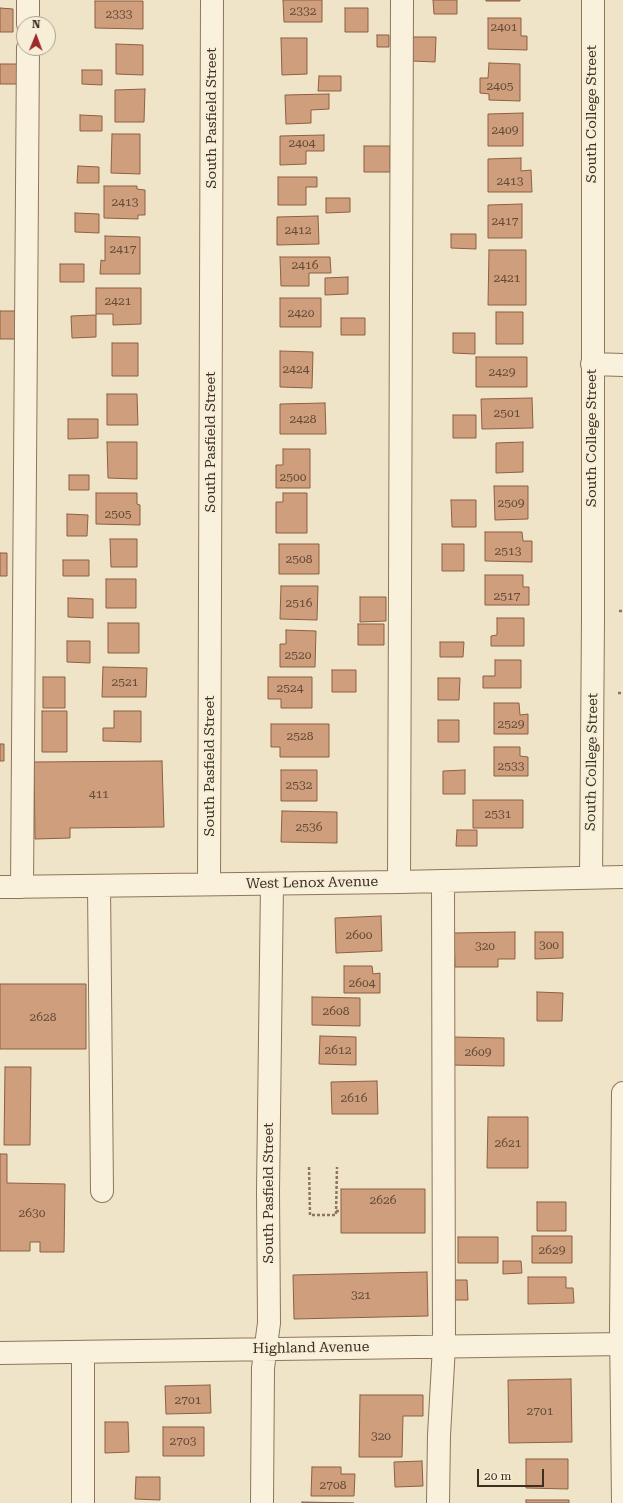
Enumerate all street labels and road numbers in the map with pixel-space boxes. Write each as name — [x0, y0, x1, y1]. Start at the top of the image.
street label: South College Street — [584, 45, 600, 183]
street label: South Pasfield Street — [204, 48, 220, 188]
street label: South College Street — [584, 369, 600, 507]
street label: South Pasfield Street — [203, 372, 219, 512]
street label: South College Street — [582, 693, 602, 831]
street label: South Pasfield Street — [202, 696, 218, 836]
street label: West Lenox Avenue — [246, 873, 378, 893]
street label: South Pasfield Street — [261, 1123, 277, 1263]
street label: Highland Avenue — [253, 1339, 369, 1357]

